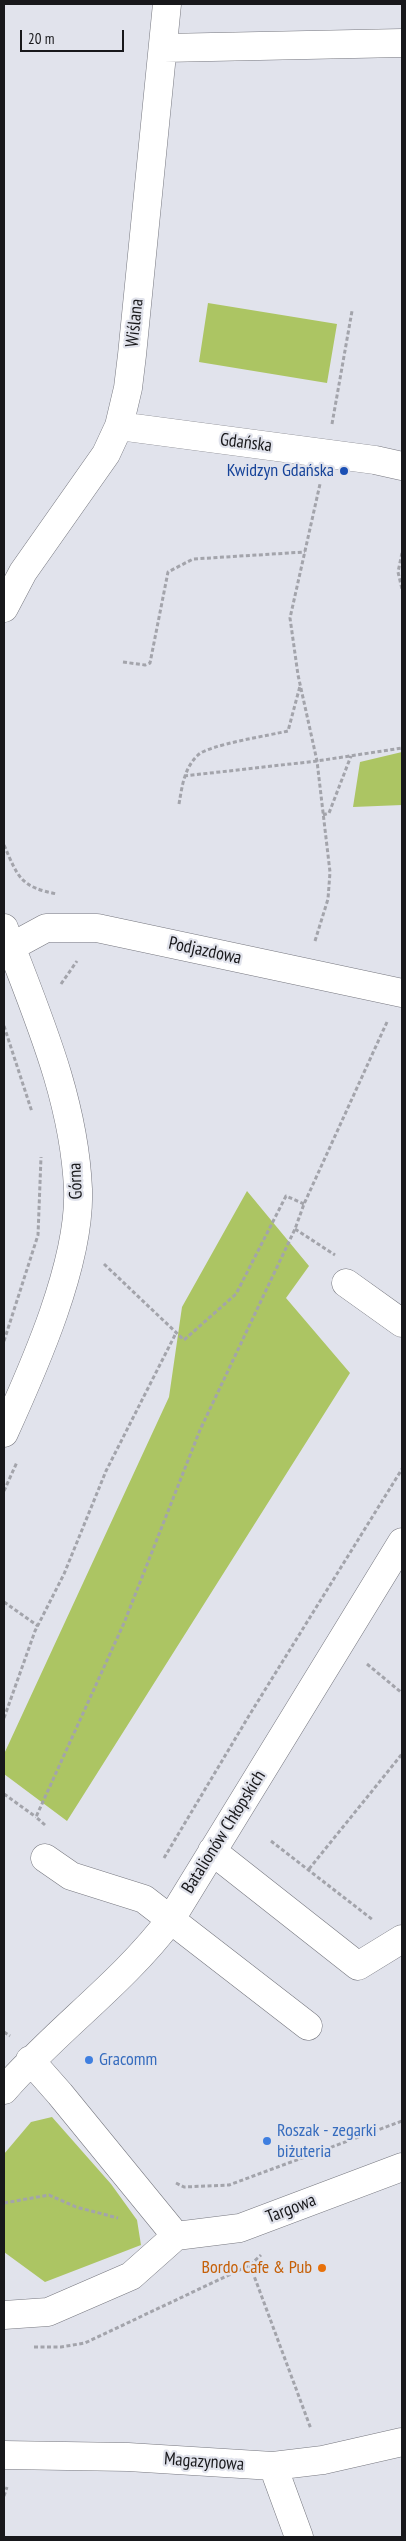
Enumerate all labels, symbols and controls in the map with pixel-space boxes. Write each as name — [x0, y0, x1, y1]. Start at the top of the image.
scale bar — [22, 20, 126, 52]
text: 20 m — [28, 29, 54, 48]
street label: Wiślana — [122, 298, 148, 348]
street label: Gdańska — [219, 429, 273, 457]
place label: Kwidzyn Gdańska — [227, 460, 334, 482]
marker: Kwidzyn Gdańska — [338, 465, 350, 477]
street label: Podjazdowa — [167, 933, 243, 969]
street label: Górna — [65, 1162, 87, 1200]
street label: Batalionów Chłopskich — [177, 1767, 271, 1897]
place label: Gracomm — [99, 2049, 157, 2071]
marker: Gracomm — [83, 2054, 95, 2066]
place label: Roszak - zegarki biżuteria — [277, 2120, 377, 2162]
marker: Roszak - zegarki biżuteria — [261, 2135, 273, 2147]
street label: Targowa — [263, 2190, 319, 2228]
place label: Bordo Cafe & Pub — [202, 2257, 312, 2279]
marker: Bordo Cafe & Pub — [316, 2262, 328, 2274]
street label: Magazynowa — [163, 2448, 245, 2476]

